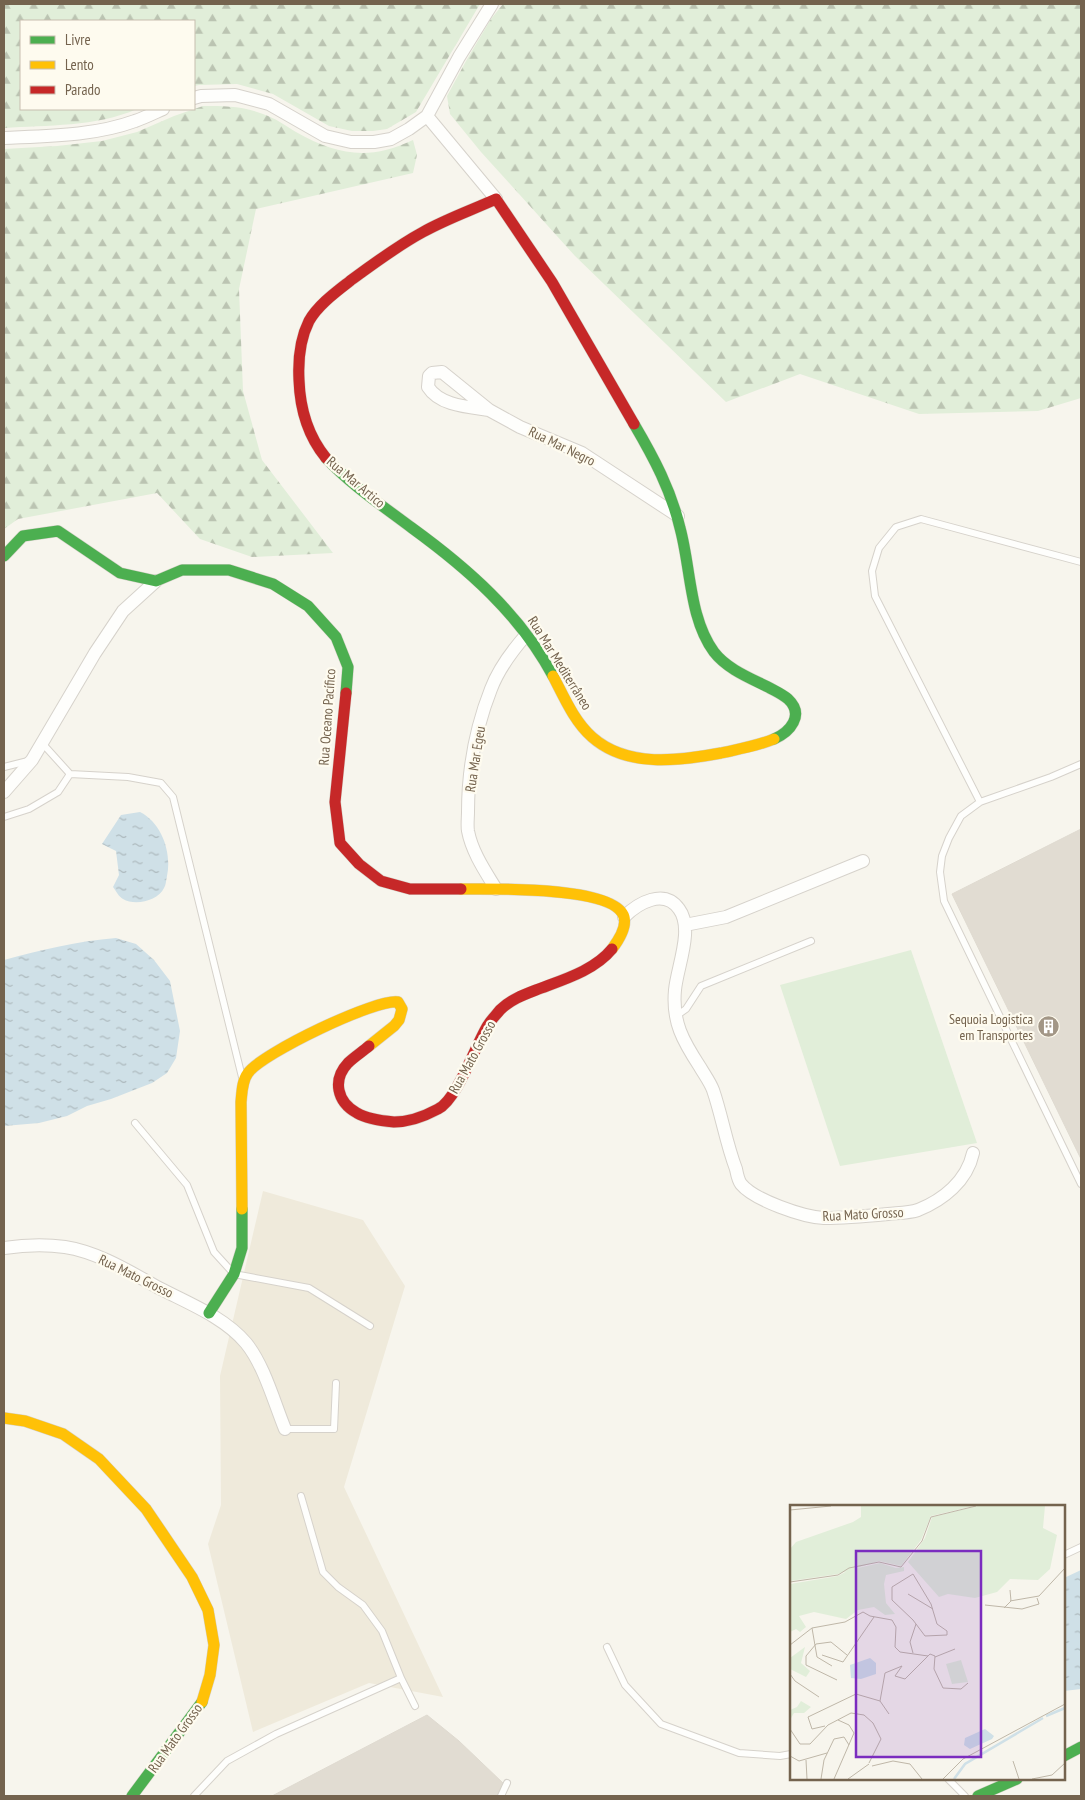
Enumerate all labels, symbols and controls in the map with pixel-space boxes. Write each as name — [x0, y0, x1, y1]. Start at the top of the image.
legend — [20, 20, 195, 110]
text: Livre — [65, 30, 91, 49]
text: Lento — [65, 55, 94, 74]
text: Parado — [65, 80, 100, 99]
street label: Rua Mar Negro — [526, 422, 598, 470]
street label: Rua Mar Artico — [323, 452, 389, 512]
street label: Rua Mar Mediterrâneo — [524, 613, 596, 713]
street label: Rua Oceano Pacífico — [315, 668, 339, 766]
street label: Rua Mar Egeu — [461, 725, 489, 793]
place label: Sequoia Logistica em Transportes — [949, 1010, 1033, 1044]
building icon: Sequoia Logistica em Transportes — [1037, 1015, 1061, 1039]
street label: Rua Mato Grosso — [445, 1017, 499, 1097]
street label: Rua Mato Grosso — [822, 1203, 904, 1225]
street label: Rua Mato Grosso — [96, 1250, 176, 1302]
inset map — [790, 1505, 1065, 1780]
street label: Rua Mato Grosso — [144, 1700, 206, 1776]

